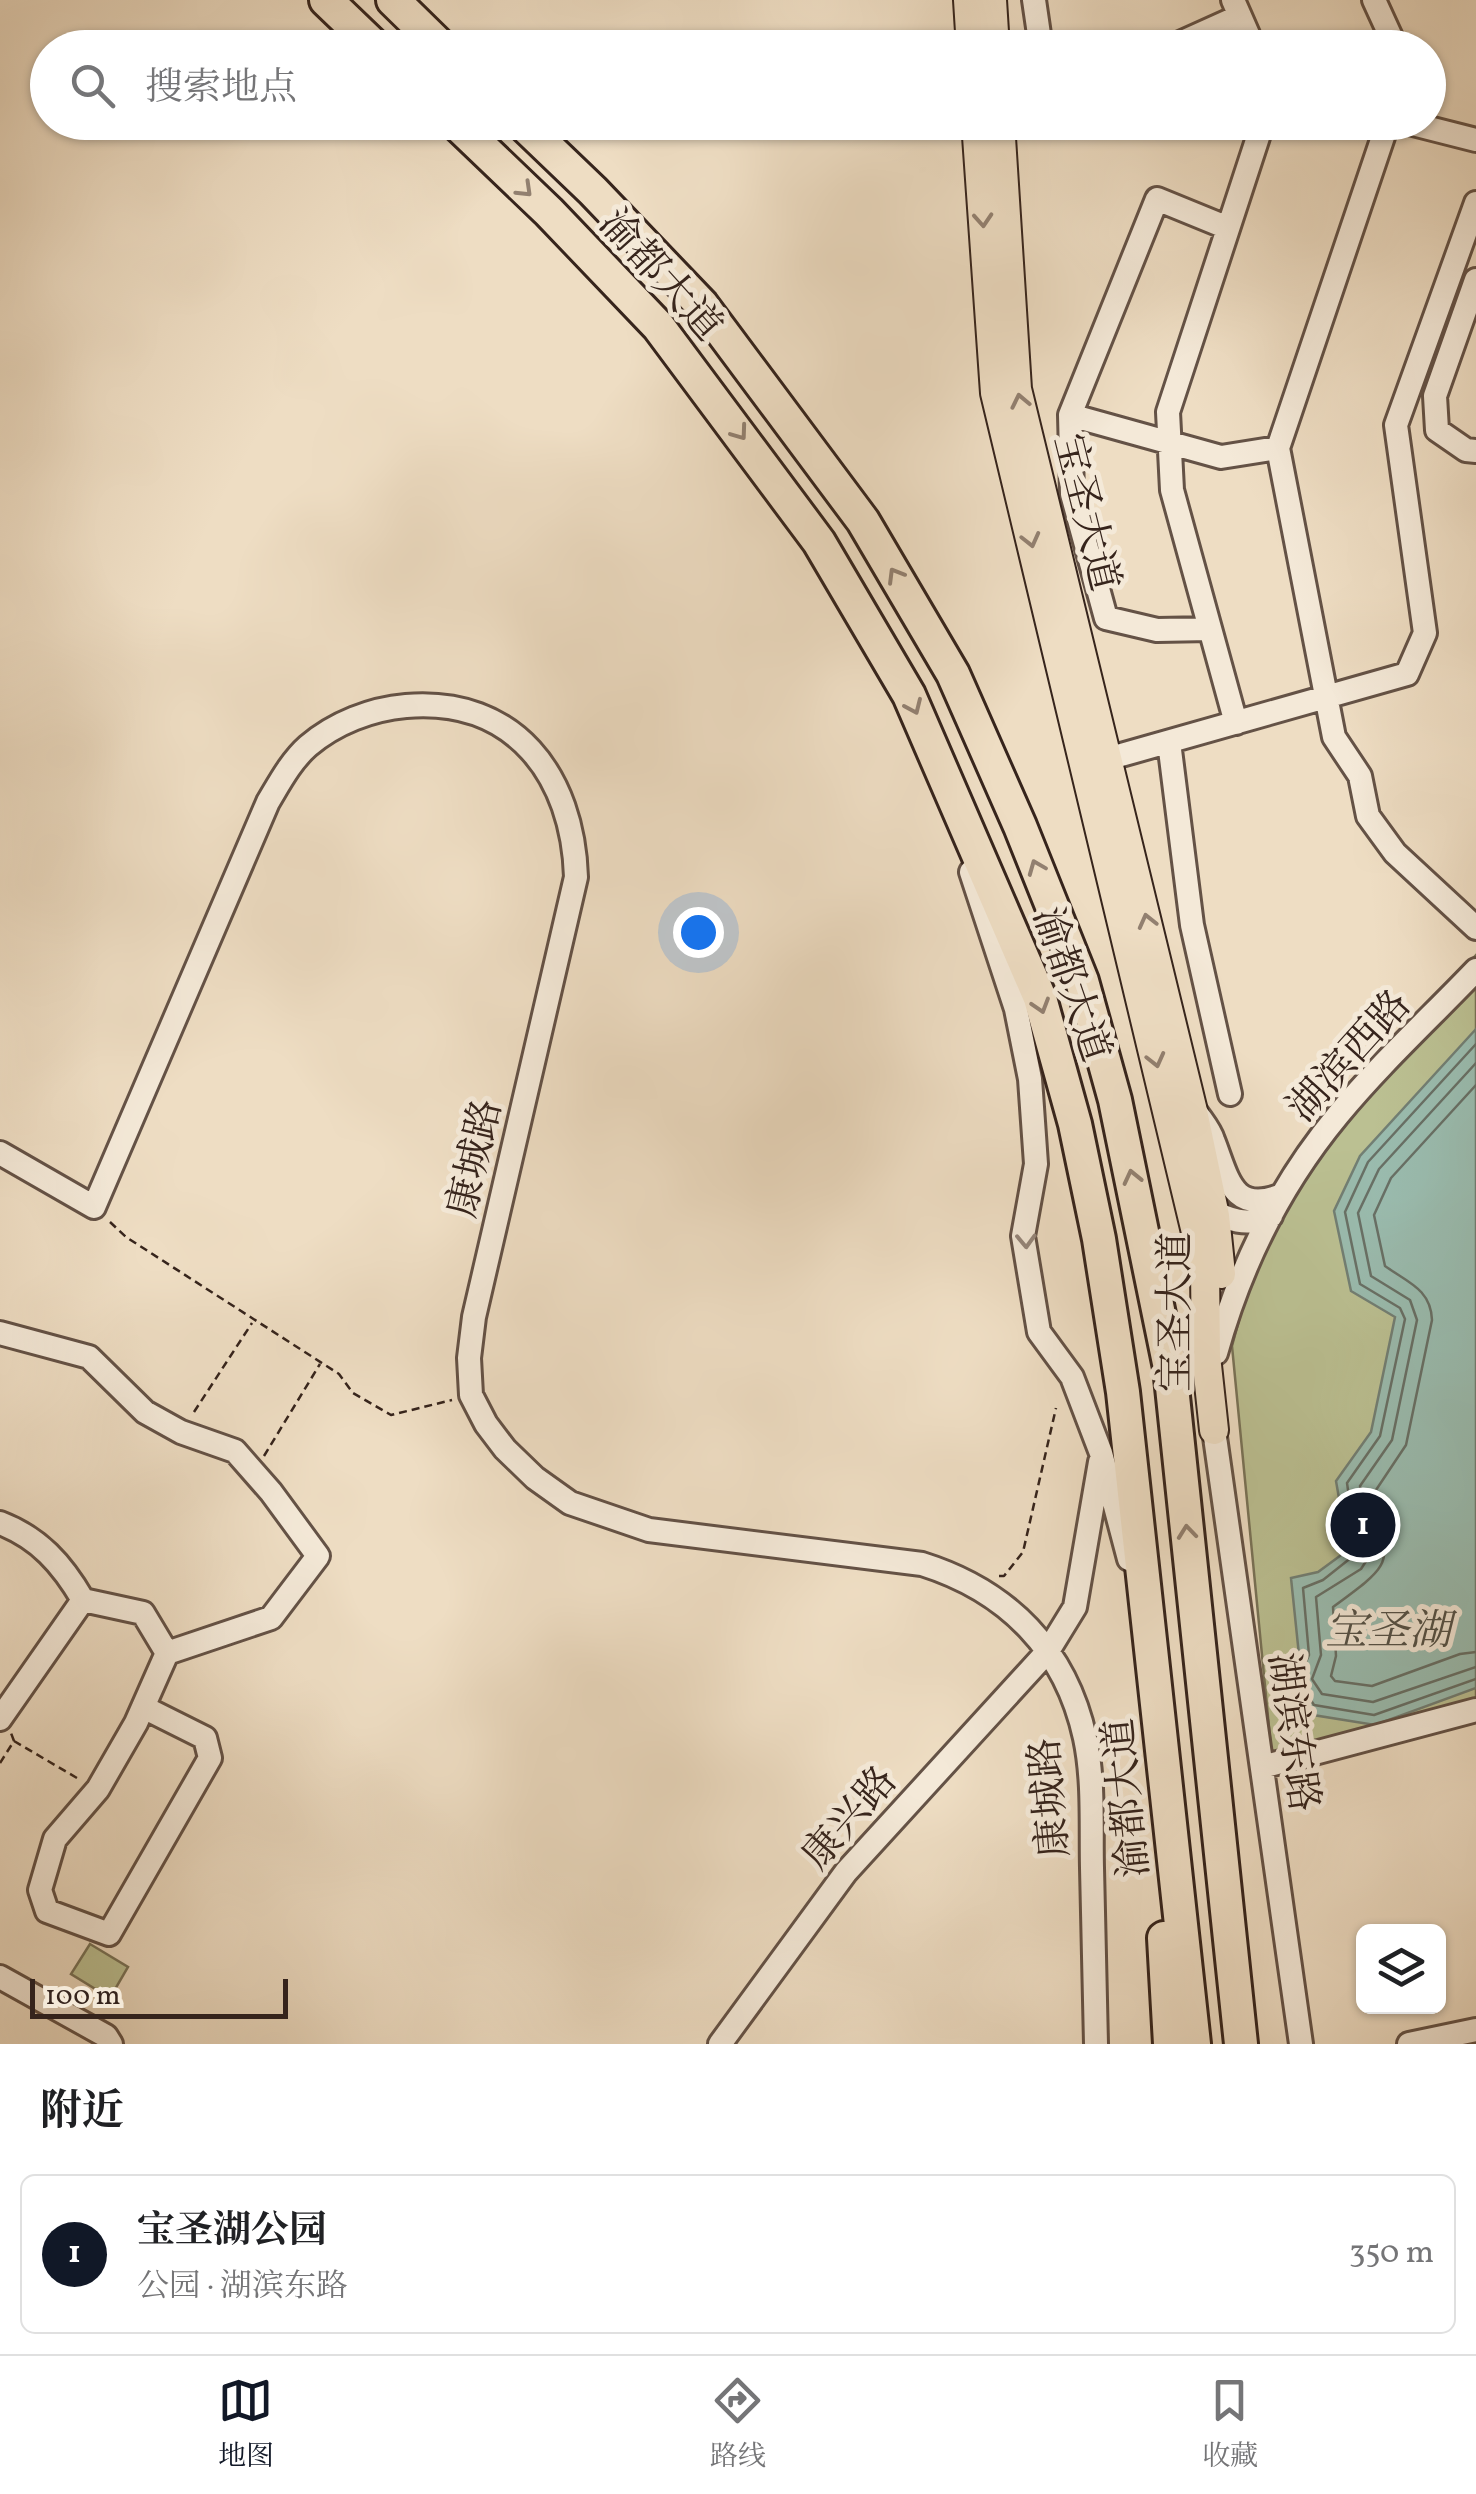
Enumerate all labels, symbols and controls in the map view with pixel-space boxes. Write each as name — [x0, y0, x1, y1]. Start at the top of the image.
search box — [30, 30, 1446, 140]
icon: search — [65, 58, 120, 113]
text: 搜索地点 — [145, 63, 297, 116]
one-way arrow — [514, 178, 532, 196]
street label: 渝都大道 — [585, 198, 733, 355]
one-way arrow — [972, 212, 993, 228]
one-way arrow — [1011, 393, 1032, 410]
one-way arrow — [728, 422, 745, 440]
street label: 宝圣大道 — [1038, 429, 1131, 597]
one-way arrow — [1019, 531, 1040, 548]
one-way arrow — [888, 568, 907, 586]
one-way arrow — [902, 697, 922, 715]
one-way arrow — [1028, 859, 1048, 877]
street label: 渝都大道 — [1017, 901, 1122, 1070]
your location — [673, 907, 724, 958]
one-way arrow — [1138, 913, 1159, 930]
street label: 湖滨西路 — [1277, 979, 1425, 1136]
one-way arrow — [1029, 997, 1050, 1014]
one-way arrow — [1144, 1051, 1165, 1068]
street label: 康城路 — [436, 1094, 518, 1224]
one-way arrow — [1123, 1168, 1144, 1185]
street label: 宝圣大道 — [1150, 1232, 1206, 1392]
one-way arrow — [1015, 1233, 1036, 1249]
pin: 1 — [1330, 1488, 1396, 1562]
one-way arrow — [1177, 1524, 1198, 1540]
water label: 宝圣湖 — [1325, 1604, 1458, 1663]
street label: 湖滨东路 — [1252, 1649, 1330, 1816]
street label: 渝都大道 — [1093, 1715, 1165, 1880]
street label: 康城路 — [1019, 1735, 1085, 1860]
street label: 康兴路 — [791, 1756, 912, 1883]
map controls — [1356, 1924, 1446, 2014]
button: layers — [1356, 1924, 1446, 2014]
scale bar — [30, 1974, 288, 2018]
text: 100 m — [45, 1977, 120, 2016]
text: 附近 — [40, 2084, 124, 2143]
text: 宝圣湖公园 — [137, 2206, 327, 2259]
text: 1 — [68, 2232, 81, 2276]
text: 350 m — [1349, 2232, 1434, 2276]
text: 公园 · 湖滨东路 — [137, 2266, 348, 2310]
tab: 地图 — [218, 2373, 274, 2477]
tab: 路线 — [710, 2373, 766, 2477]
tab: 收藏 — [1202, 2373, 1258, 2477]

